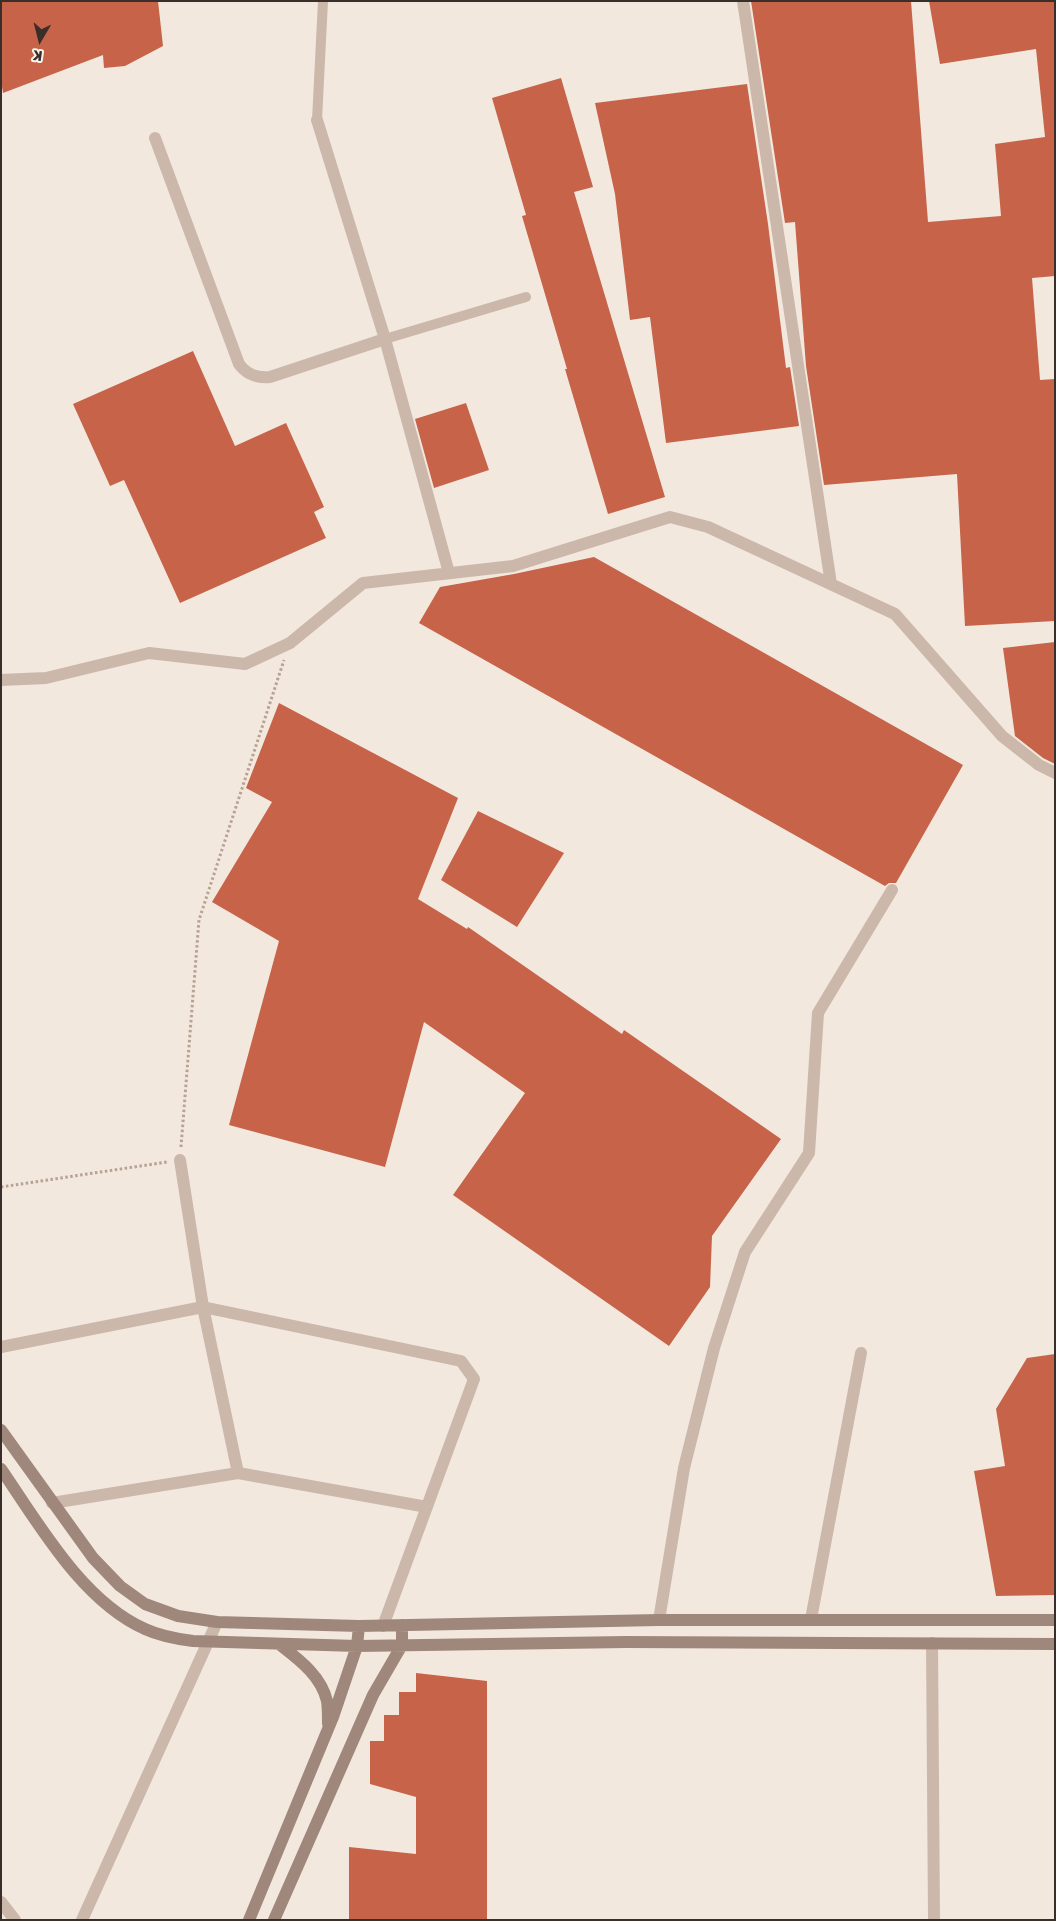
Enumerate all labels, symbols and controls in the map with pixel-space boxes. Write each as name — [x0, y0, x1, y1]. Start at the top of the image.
north arrow — [15, 15, 65, 65]
text: K — [32, 46, 44, 64]

